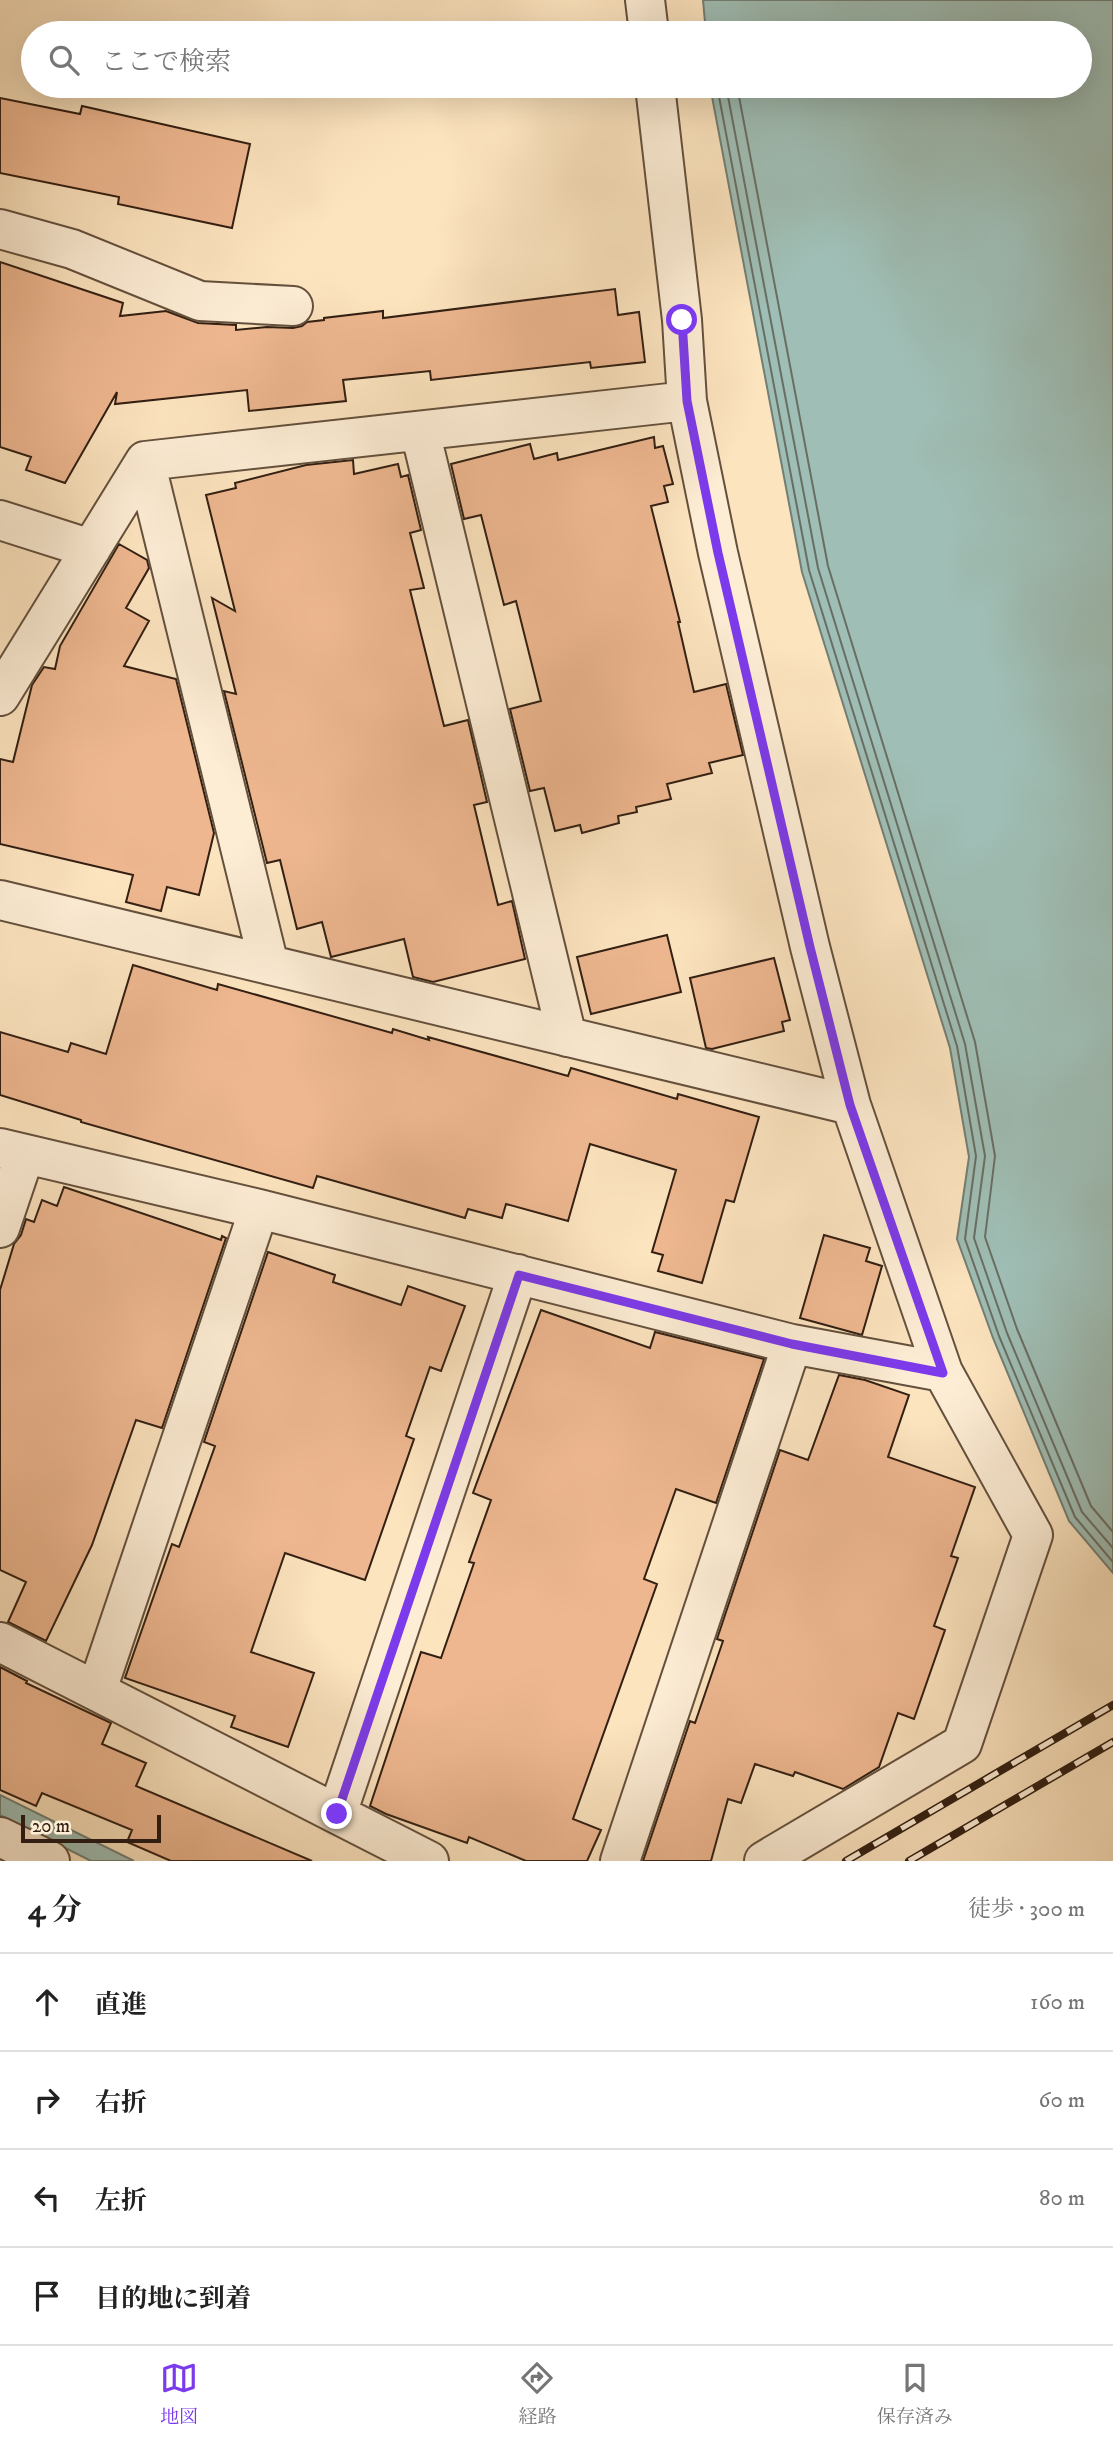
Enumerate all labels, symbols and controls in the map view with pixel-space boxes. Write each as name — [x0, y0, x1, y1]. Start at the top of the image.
search box — [21, 21, 1092, 98]
icon: search — [45, 41, 83, 79]
text: ここで検索 — [101, 46, 231, 79]
route start — [666, 304, 697, 335]
route end — [321, 1798, 352, 1829]
scale bar — [21, 1812, 161, 1844]
text: 20 m — [32, 1815, 70, 1838]
text: 4 分 — [28, 1892, 82, 1929]
text: 徒歩 · 300 m — [968, 1895, 1085, 1924]
icon: ahead — [28, 1983, 66, 2021]
text: 160 m — [1030, 1988, 1085, 2017]
text: 直進 — [95, 1989, 147, 2022]
icon: right — [28, 2081, 66, 2119]
text: 60 m — [1038, 2086, 1085, 2115]
text: 右折 — [95, 2087, 147, 2120]
icon: left — [28, 2179, 66, 2217]
text: 80 m — [1039, 2184, 1085, 2213]
text: 左折 — [95, 2185, 147, 2218]
icon: arrive — [28, 2277, 66, 2315]
text: 目的地に到着 — [95, 2283, 251, 2316]
tab: 地図 — [160, 2359, 198, 2429]
tab: 経路 — [518, 2359, 557, 2429]
tab: 保存済み — [877, 2359, 953, 2429]

